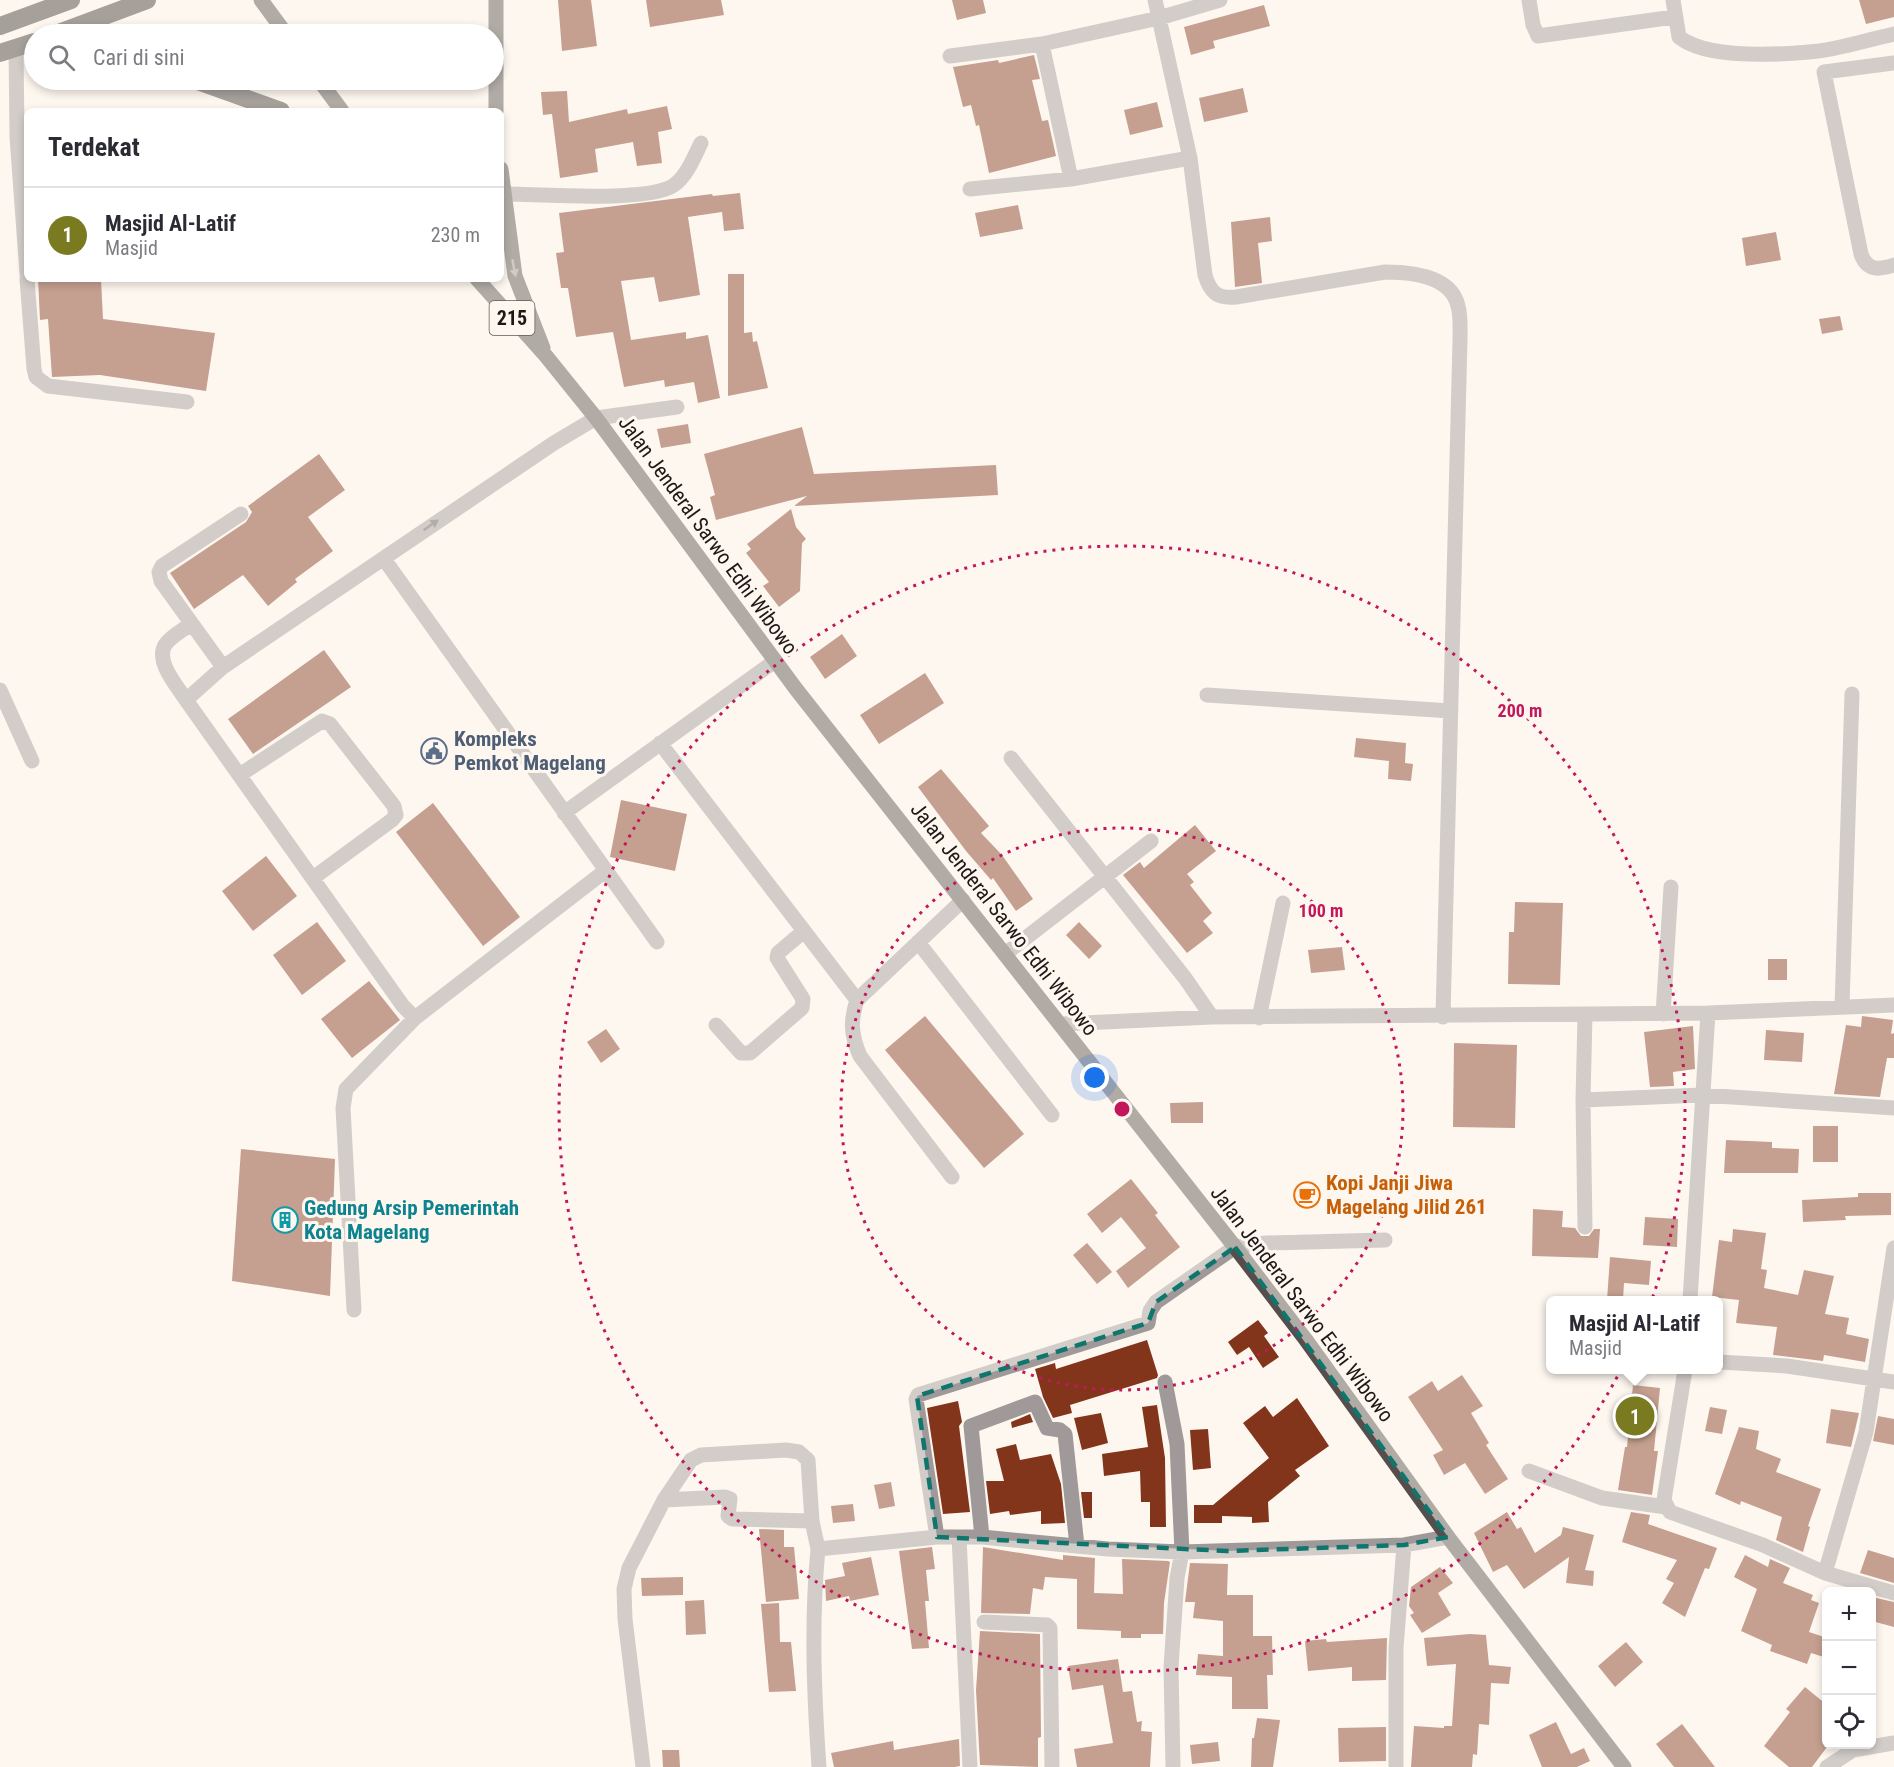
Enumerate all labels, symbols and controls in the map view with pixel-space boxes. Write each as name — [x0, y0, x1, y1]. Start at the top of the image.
search box — [24, 24, 504, 90]
icon: search — [45, 41, 78, 74]
text: Cari di sini — [93, 45, 185, 70]
text: Terdekat — [48, 132, 140, 162]
text: Masjid Al-Latif — [105, 211, 236, 236]
text: 1 — [62, 223, 73, 247]
text: 230 m — [431, 223, 480, 247]
text: Masjid — [105, 236, 158, 260]
one-way arrow — [510, 259, 519, 278]
road number: 215 — [490, 301, 534, 335]
street label: Jalan Jenderal Sarwo Edhi Wibowo — [613, 411, 803, 659]
one-way arrow — [423, 519, 439, 531]
text: 200 m — [1498, 700, 1542, 721]
place label: Kompleks Pemkot Magelang — [454, 727, 606, 775]
public building icon: Kompleks Pemkot Magelang — [419, 736, 449, 766]
street label: Jalan Jenderal Sarwo Edhi Wibowo — [906, 798, 1102, 1040]
text: 100 m — [1299, 900, 1343, 921]
your location — [1080, 1063, 1109, 1092]
centre of rings — [1112, 1099, 1132, 1119]
place label: Kopi Janji Jiwa Magelang Jilid 261 — [1326, 1171, 1487, 1219]
cafe icon: Kopi Janji Jiwa Magelang Jilid 261 — [1292, 1180, 1322, 1210]
street label: Jalan Jenderal Sarwo Edhi Wibowo — [1205, 1181, 1399, 1427]
place label: Gedung Arsip Pemerintah Kota Magelang — [304, 1196, 519, 1244]
building icon: Gedung Arsip Pemerintah Kota Magelang — [270, 1205, 300, 1235]
popup — [1546, 1296, 1723, 1374]
text: Masjid Al-Latif — [1569, 1311, 1700, 1336]
text: Masjid — [1569, 1336, 1622, 1360]
pin: 1 — [1616, 1394, 1654, 1438]
map controls — [1822, 1587, 1876, 1749]
button: + — [1822, 1587, 1876, 1641]
button: − — [1822, 1641, 1876, 1695]
button: locate — [1822, 1695, 1876, 1749]

